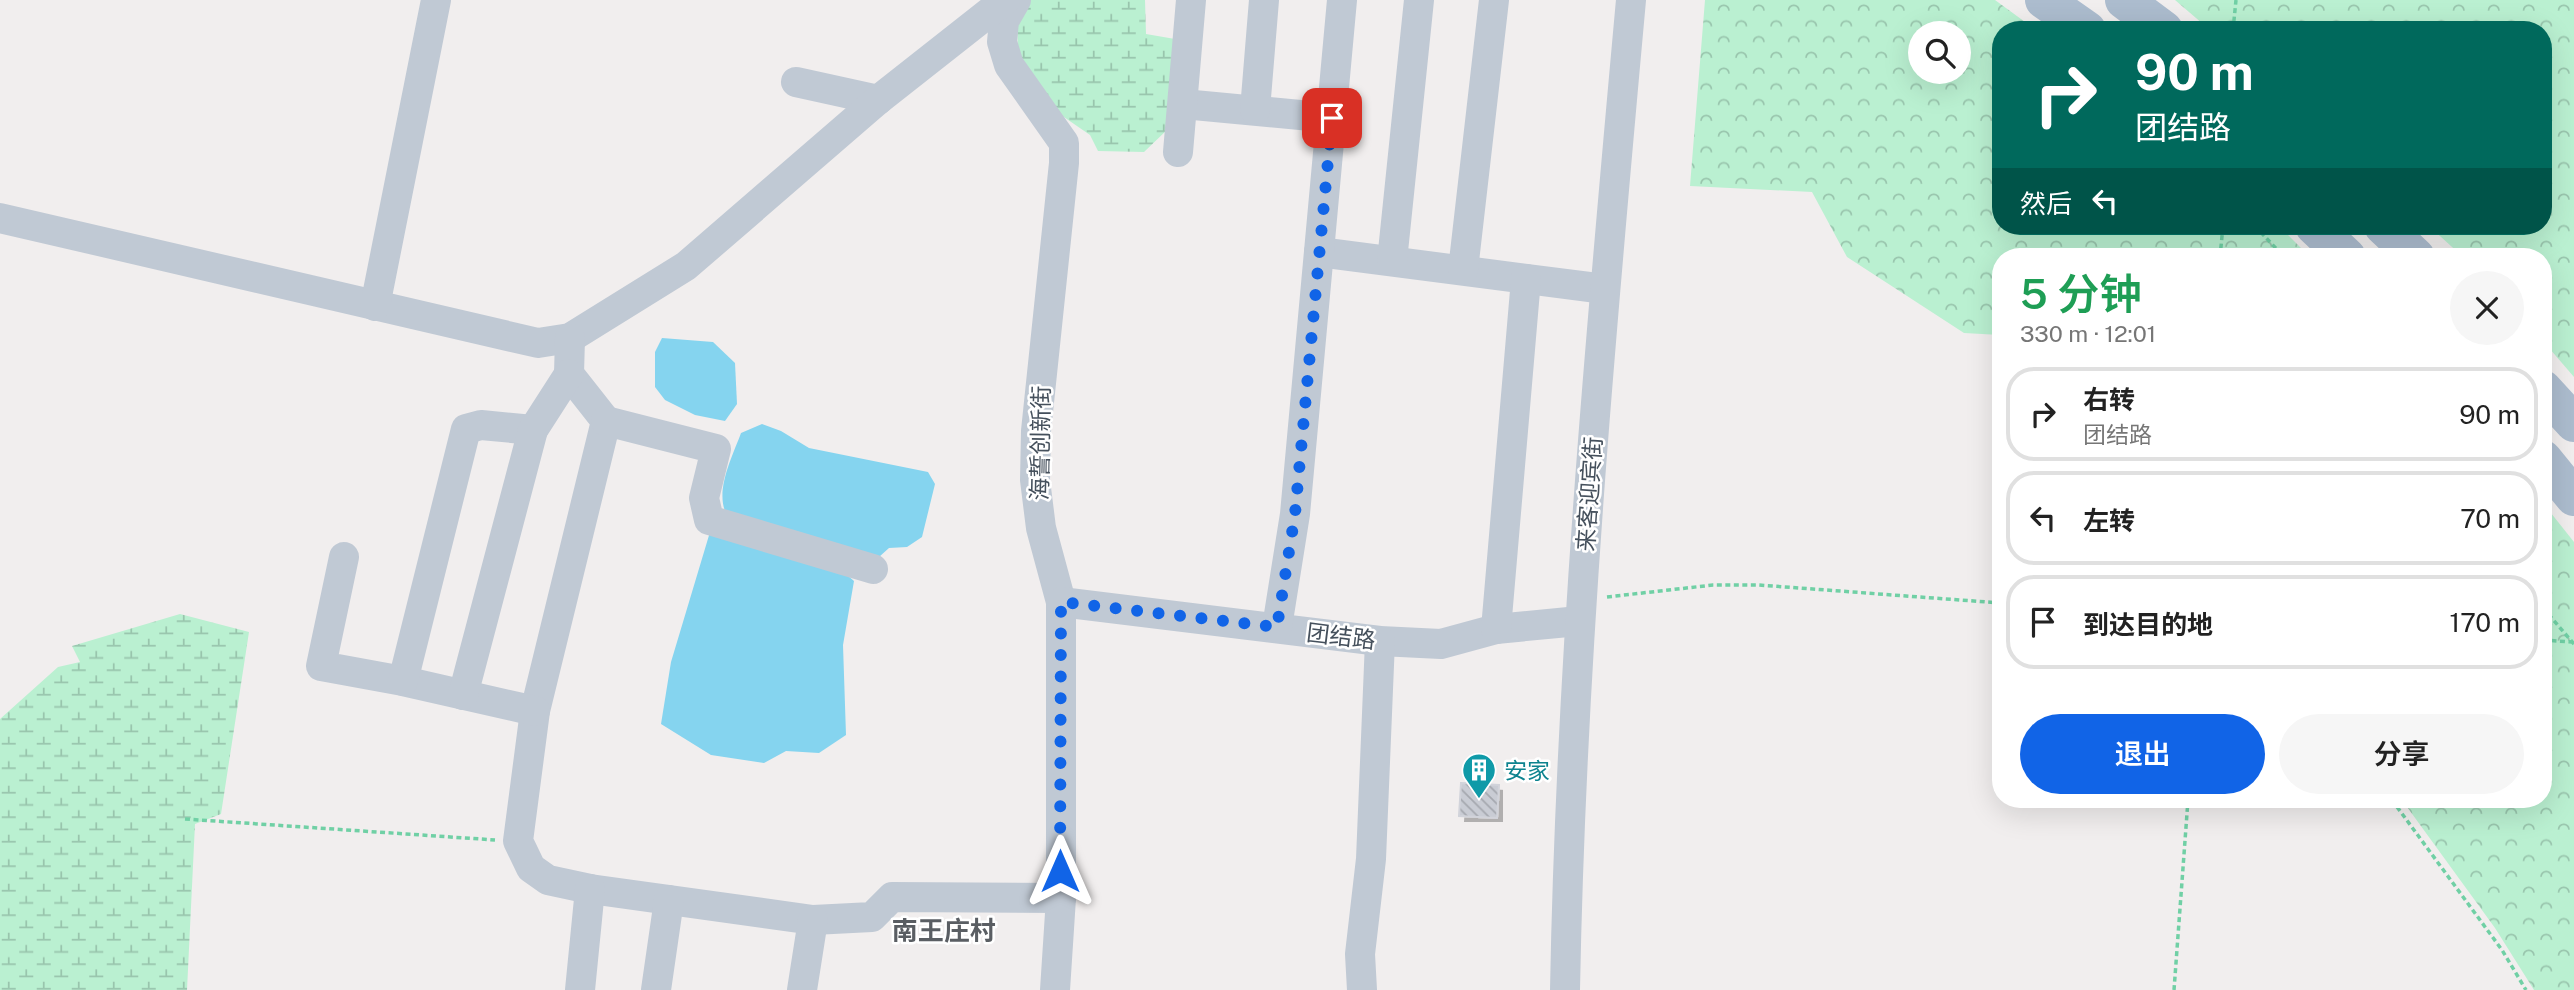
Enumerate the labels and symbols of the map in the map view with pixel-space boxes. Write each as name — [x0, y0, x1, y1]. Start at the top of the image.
pin — [1302, 88, 1362, 148]
street label: 海誓创新街 — [1025, 385, 1055, 501]
street label: 来客迎宾街 — [1572, 436, 1606, 552]
street label: 团结路 — [1305, 618, 1377, 654]
building icon: 安家 — [1460, 751, 1498, 800]
place label: 安家 — [1504, 757, 1550, 784]
position arrow — [1023, 834, 1097, 908]
district label: 南王庄村 — [892, 915, 996, 946]

